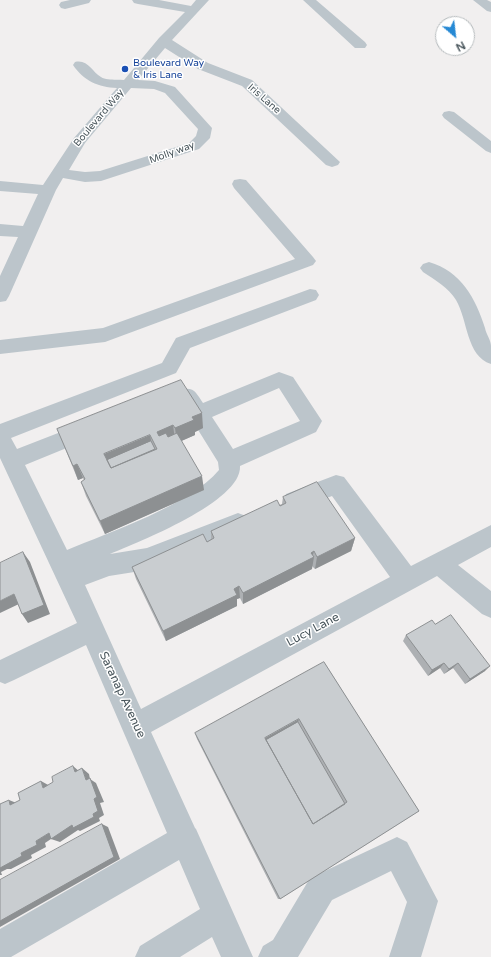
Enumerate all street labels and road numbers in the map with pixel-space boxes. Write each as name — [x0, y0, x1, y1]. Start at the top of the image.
street label: Iris Lane — [245, 81, 283, 117]
street label: Boulevard Way — [72, 87, 126, 149]
street label: Molly way — [148, 139, 196, 167]
street label: Lucy Lane — [284, 610, 342, 650]
street label: Saranap Avenue — [96, 650, 148, 740]

